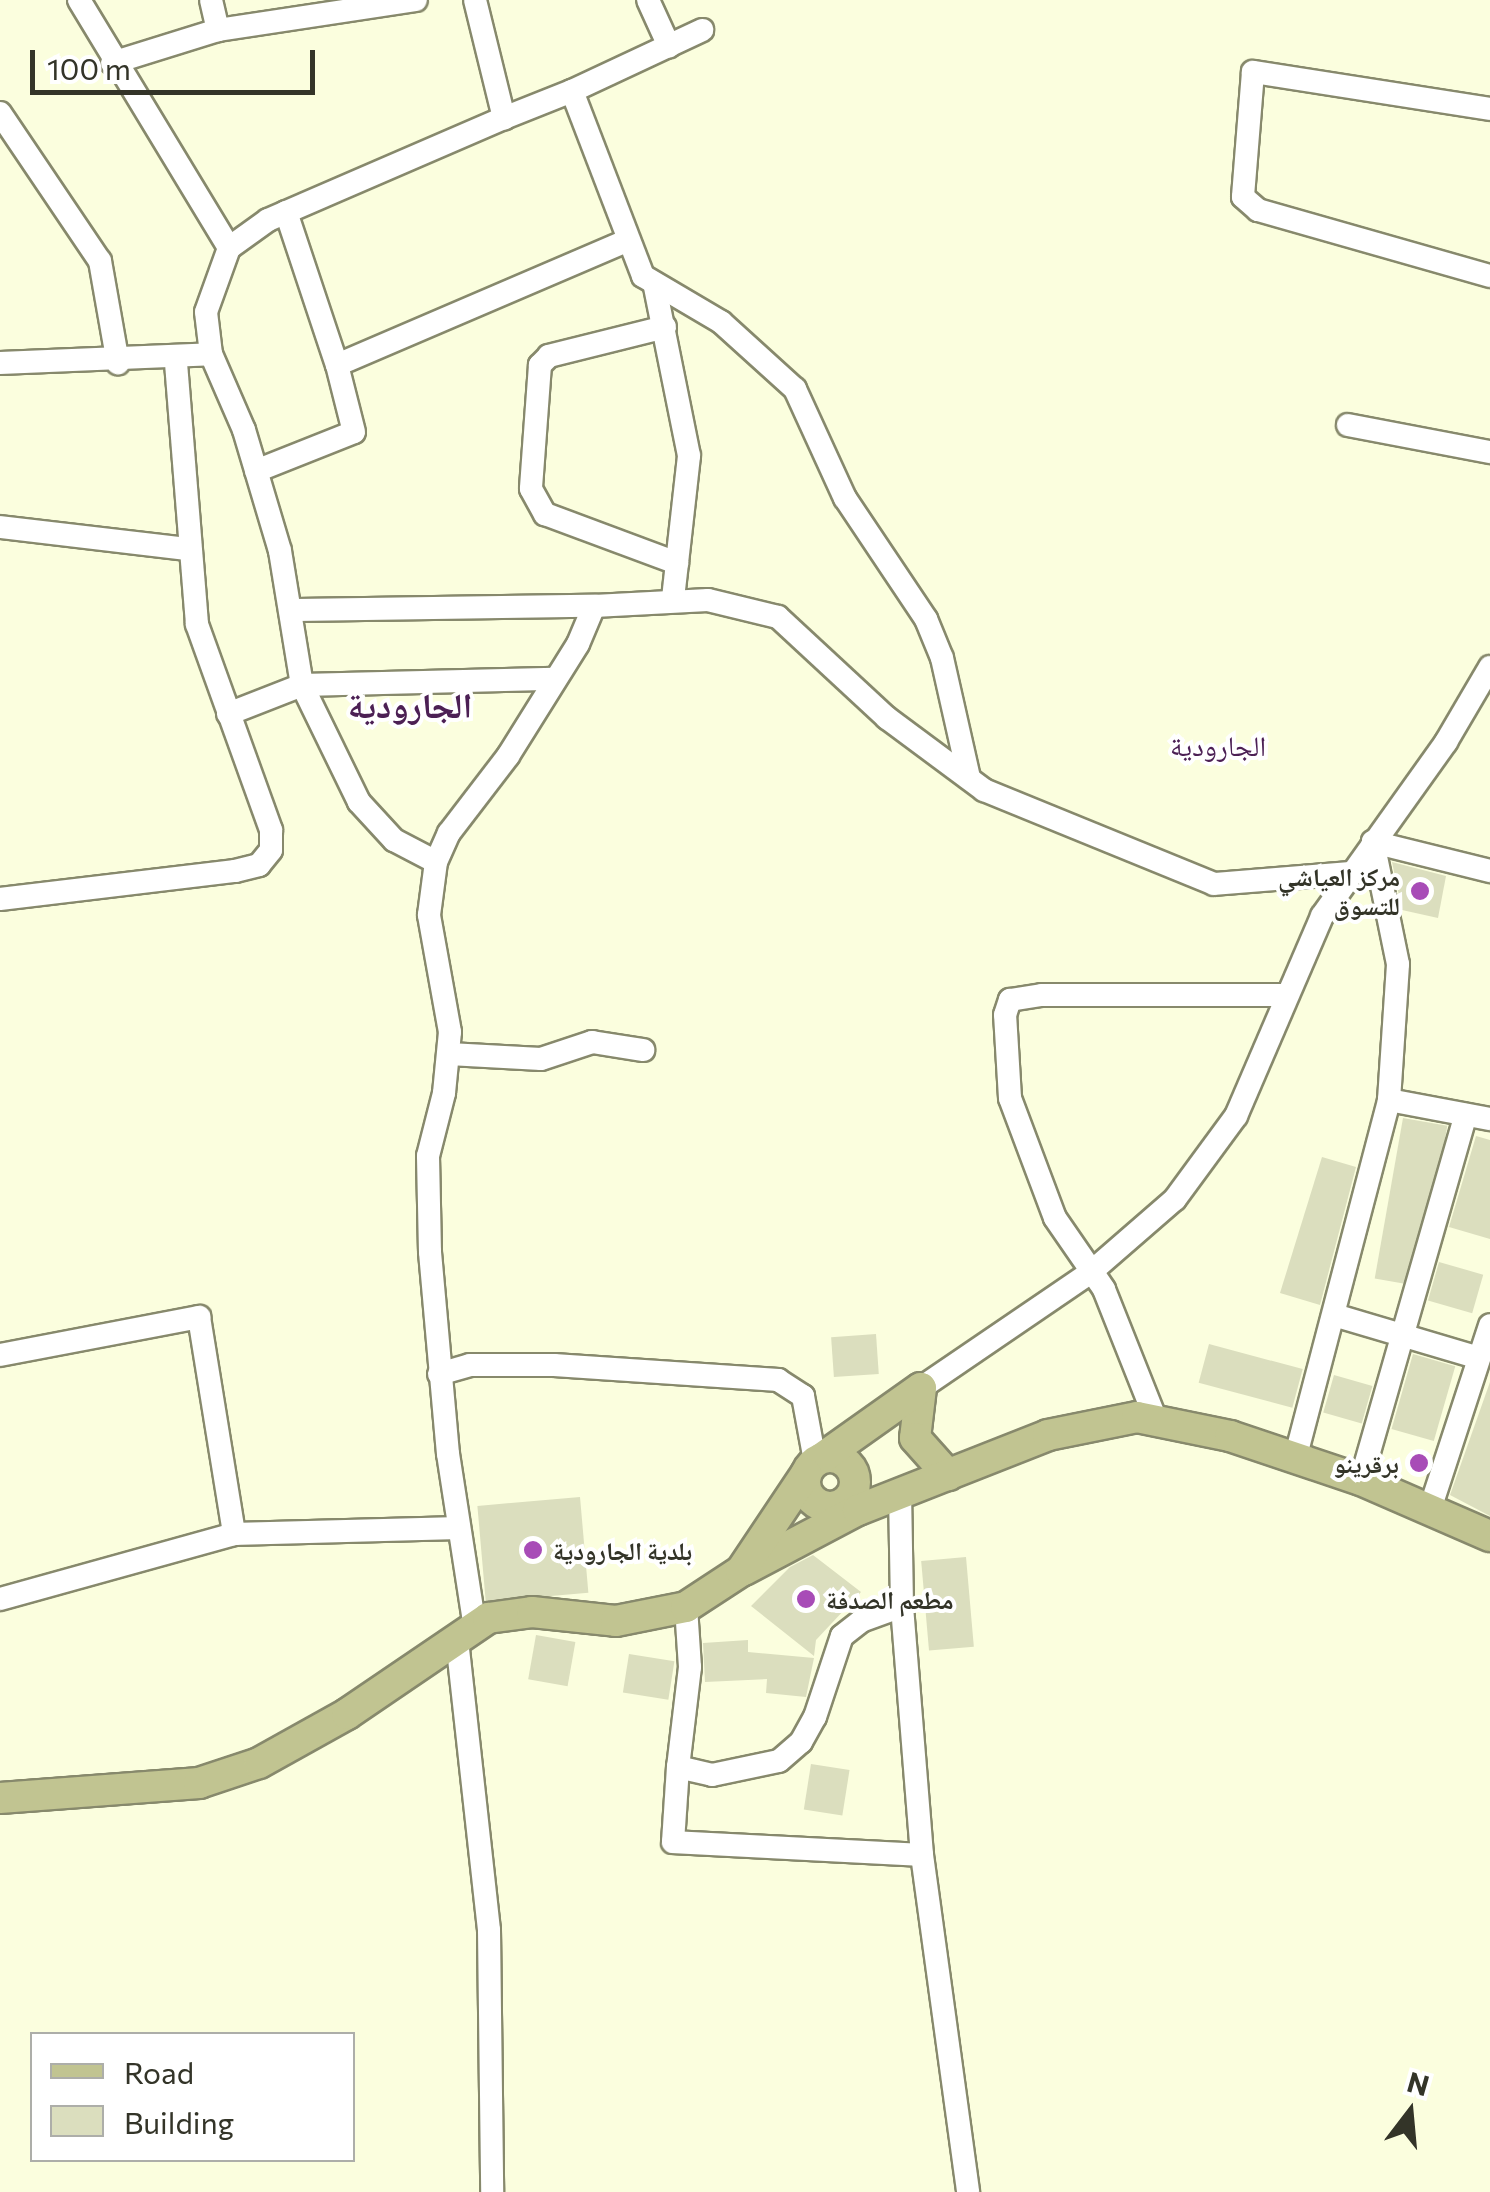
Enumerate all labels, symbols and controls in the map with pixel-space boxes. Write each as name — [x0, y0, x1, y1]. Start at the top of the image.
scale bar — [35, 30, 320, 92]
text: 100 m — [47, 49, 131, 86]
district label: الجارودية — [348, 683, 472, 725]
district label: الجارودية — [1170, 728, 1266, 762]
place label: مركز العياشي للتسوق — [1278, 862, 1400, 921]
marker: مركز العياشي للتسوق — [1409, 880, 1431, 902]
place label: برقرينو — [1334, 1448, 1399, 1478]
marker: برقرينو — [1408, 1452, 1430, 1474]
place label: بلدية الجارودية — [553, 1535, 692, 1565]
marker: بلدية الجارودية — [522, 1539, 544, 1561]
place label: مطعم الصدفة — [826, 1584, 953, 1614]
marker: مطعم الصدفة — [795, 1588, 817, 1610]
legend — [30, 2032, 355, 2162]
text: Road — [124, 2053, 194, 2090]
north arrow — [1360, 2062, 1460, 2162]
text: N — [1403, 2064, 1433, 2102]
text: Building — [124, 2103, 234, 2140]

